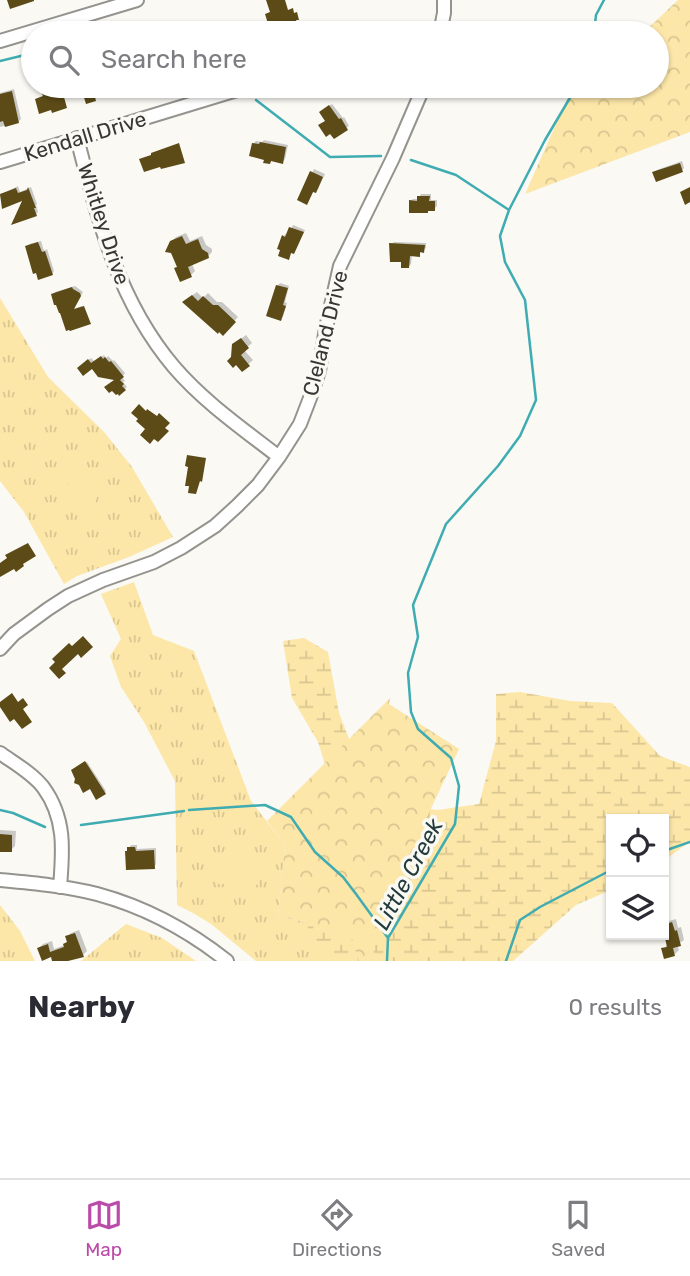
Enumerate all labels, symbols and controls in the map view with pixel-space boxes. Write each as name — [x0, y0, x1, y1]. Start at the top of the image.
search box — [21, 21, 669, 98]
icon: search — [45, 41, 83, 79]
text: Search here — [101, 44, 247, 75]
street label: Kendall Drive — [21, 106, 149, 166]
street label: Whitley Drive — [73, 160, 135, 288]
street label: Cleland Drive — [297, 268, 353, 398]
water label: Little Creek — [367, 813, 449, 934]
map controls — [606, 814, 669, 940]
button: locate — [606, 814, 669, 877]
button: layers — [606, 877, 669, 940]
text: Nearby — [28, 989, 135, 1025]
text: 0 results — [568, 993, 662, 1021]
tab: Map — [85, 1196, 123, 1261]
tab: Directions — [292, 1196, 382, 1261]
tab: Saved — [551, 1196, 605, 1261]

